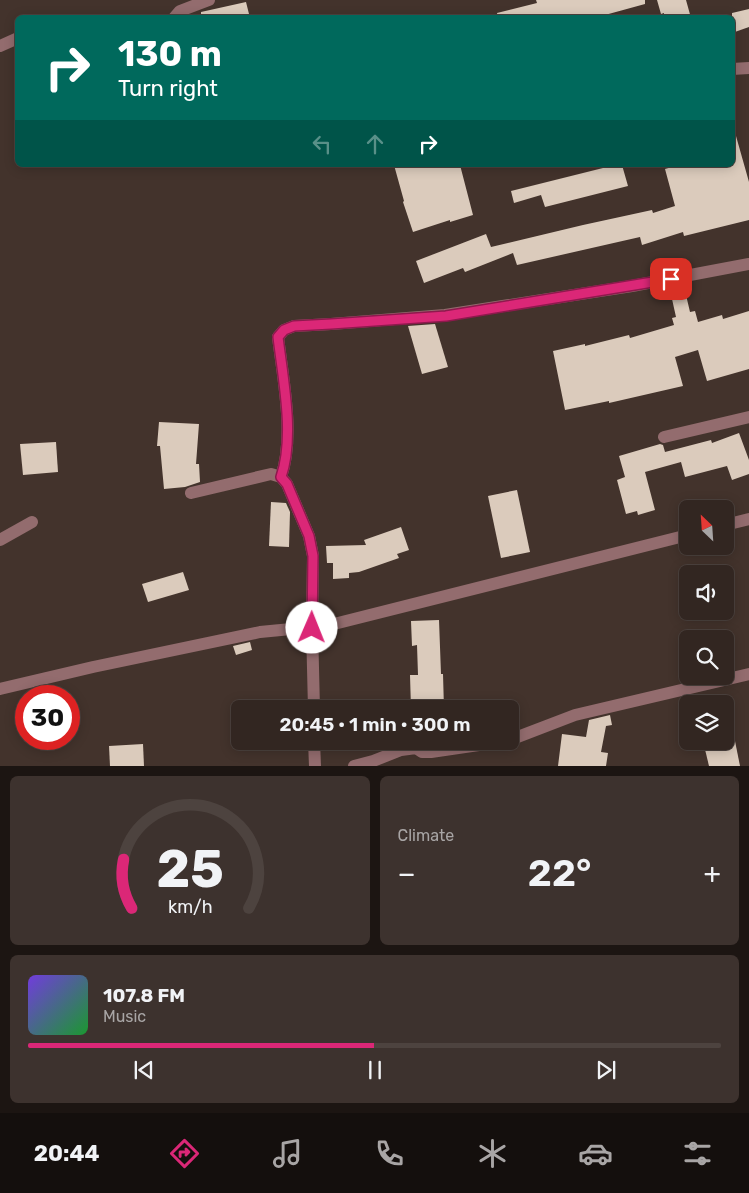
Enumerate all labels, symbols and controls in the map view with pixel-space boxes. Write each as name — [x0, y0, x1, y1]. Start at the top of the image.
text: 130 m — [118, 33, 222, 75]
icon: right — [35, 35, 100, 100]
text: Turn right — [118, 75, 218, 102]
icon: left — [308, 130, 336, 158]
icon: ahead — [361, 130, 389, 158]
icon: right — [414, 130, 442, 158]
pin — [650, 258, 692, 300]
icon: arrive — [657, 265, 685, 293]
north arrow — [679, 500, 734, 555]
map controls — [679, 500, 734, 750]
button: sound — [679, 565, 734, 620]
position arrow — [285, 601, 337, 653]
button: search — [679, 630, 734, 685]
speed limit sign: 30 — [15, 685, 80, 750]
button: layers — [679, 695, 734, 750]
text: 20:45 · 1 min · 300 m — [279, 713, 471, 736]
text: Climate — [398, 826, 454, 845]
text: 25 — [156, 838, 223, 900]
text: 22° — [528, 850, 591, 896]
text: − — [398, 857, 416, 890]
text: + — [704, 857, 721, 890]
text: km/h — [167, 896, 212, 917]
text: 107.8 FM — [103, 984, 185, 1007]
text: Music — [103, 1007, 146, 1026]
icon: previous — [130, 1056, 158, 1084]
icon: pause — [361, 1056, 389, 1084]
icon: next — [592, 1056, 620, 1084]
icon: directions — [167, 1136, 202, 1171]
icon: music — [270, 1136, 305, 1171]
icon: phone — [372, 1136, 407, 1171]
icon: climate — [475, 1136, 510, 1171]
icon: car — [578, 1136, 613, 1171]
icon: filters — [680, 1136, 715, 1171]
text: 20:44 — [34, 1140, 100, 1167]

